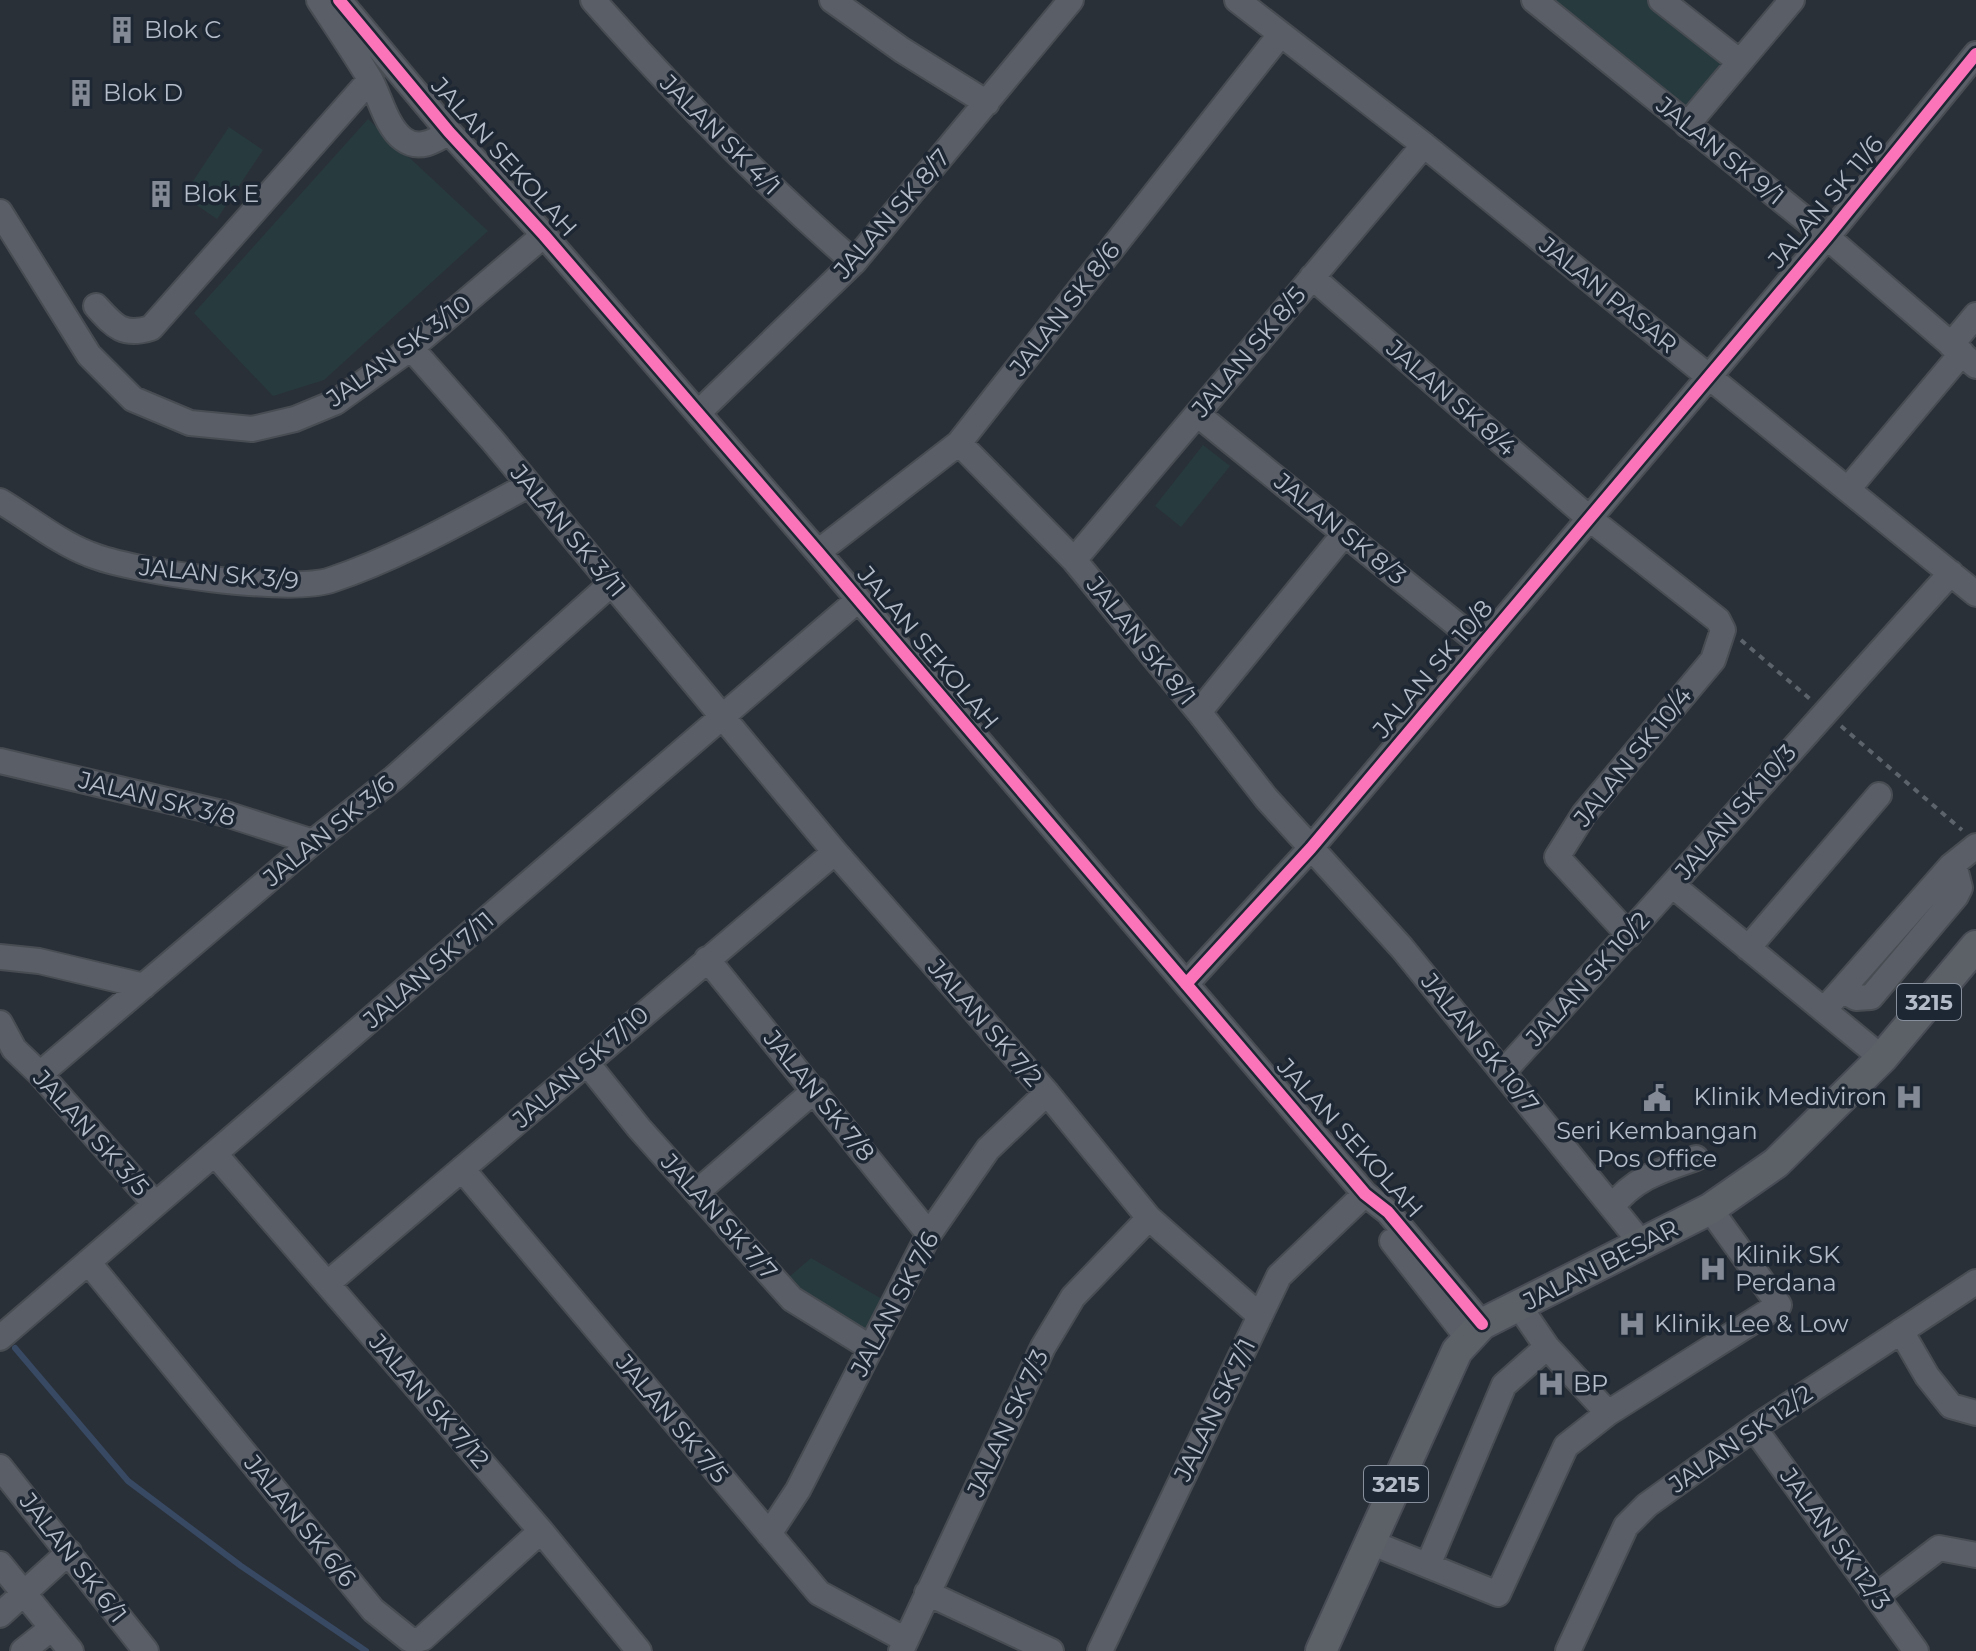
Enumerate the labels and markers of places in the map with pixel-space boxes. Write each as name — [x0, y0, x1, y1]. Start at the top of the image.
building icon: Blok C — [107, 15, 137, 45]
place label: Blok C — [144, 15, 221, 44]
building icon: Blok D — [66, 78, 96, 108]
place label: Blok D — [103, 78, 183, 107]
building icon: Blok E — [146, 179, 176, 209]
place label: Blok E — [183, 179, 259, 208]
place label: Klinik Mediviron — [1694, 1082, 1887, 1111]
hospital icon: Klinik Mediviron — [1894, 1082, 1924, 1112]
public building icon: Seri Kembangan Pos Office — [1642, 1083, 1672, 1113]
place label: Seri Kembangan Pos Office — [1556, 1116, 1758, 1173]
place label: Klinik SK Perdana — [1735, 1240, 1840, 1297]
hospital icon: Klinik SK Perdana — [1698, 1254, 1728, 1284]
hospital icon: Klinik Lee & Low — [1617, 1309, 1647, 1339]
place label: Klinik Lee & Low — [1654, 1309, 1849, 1338]
hospital icon: BP — [1536, 1369, 1566, 1399]
place label: BP — [1573, 1369, 1608, 1398]

